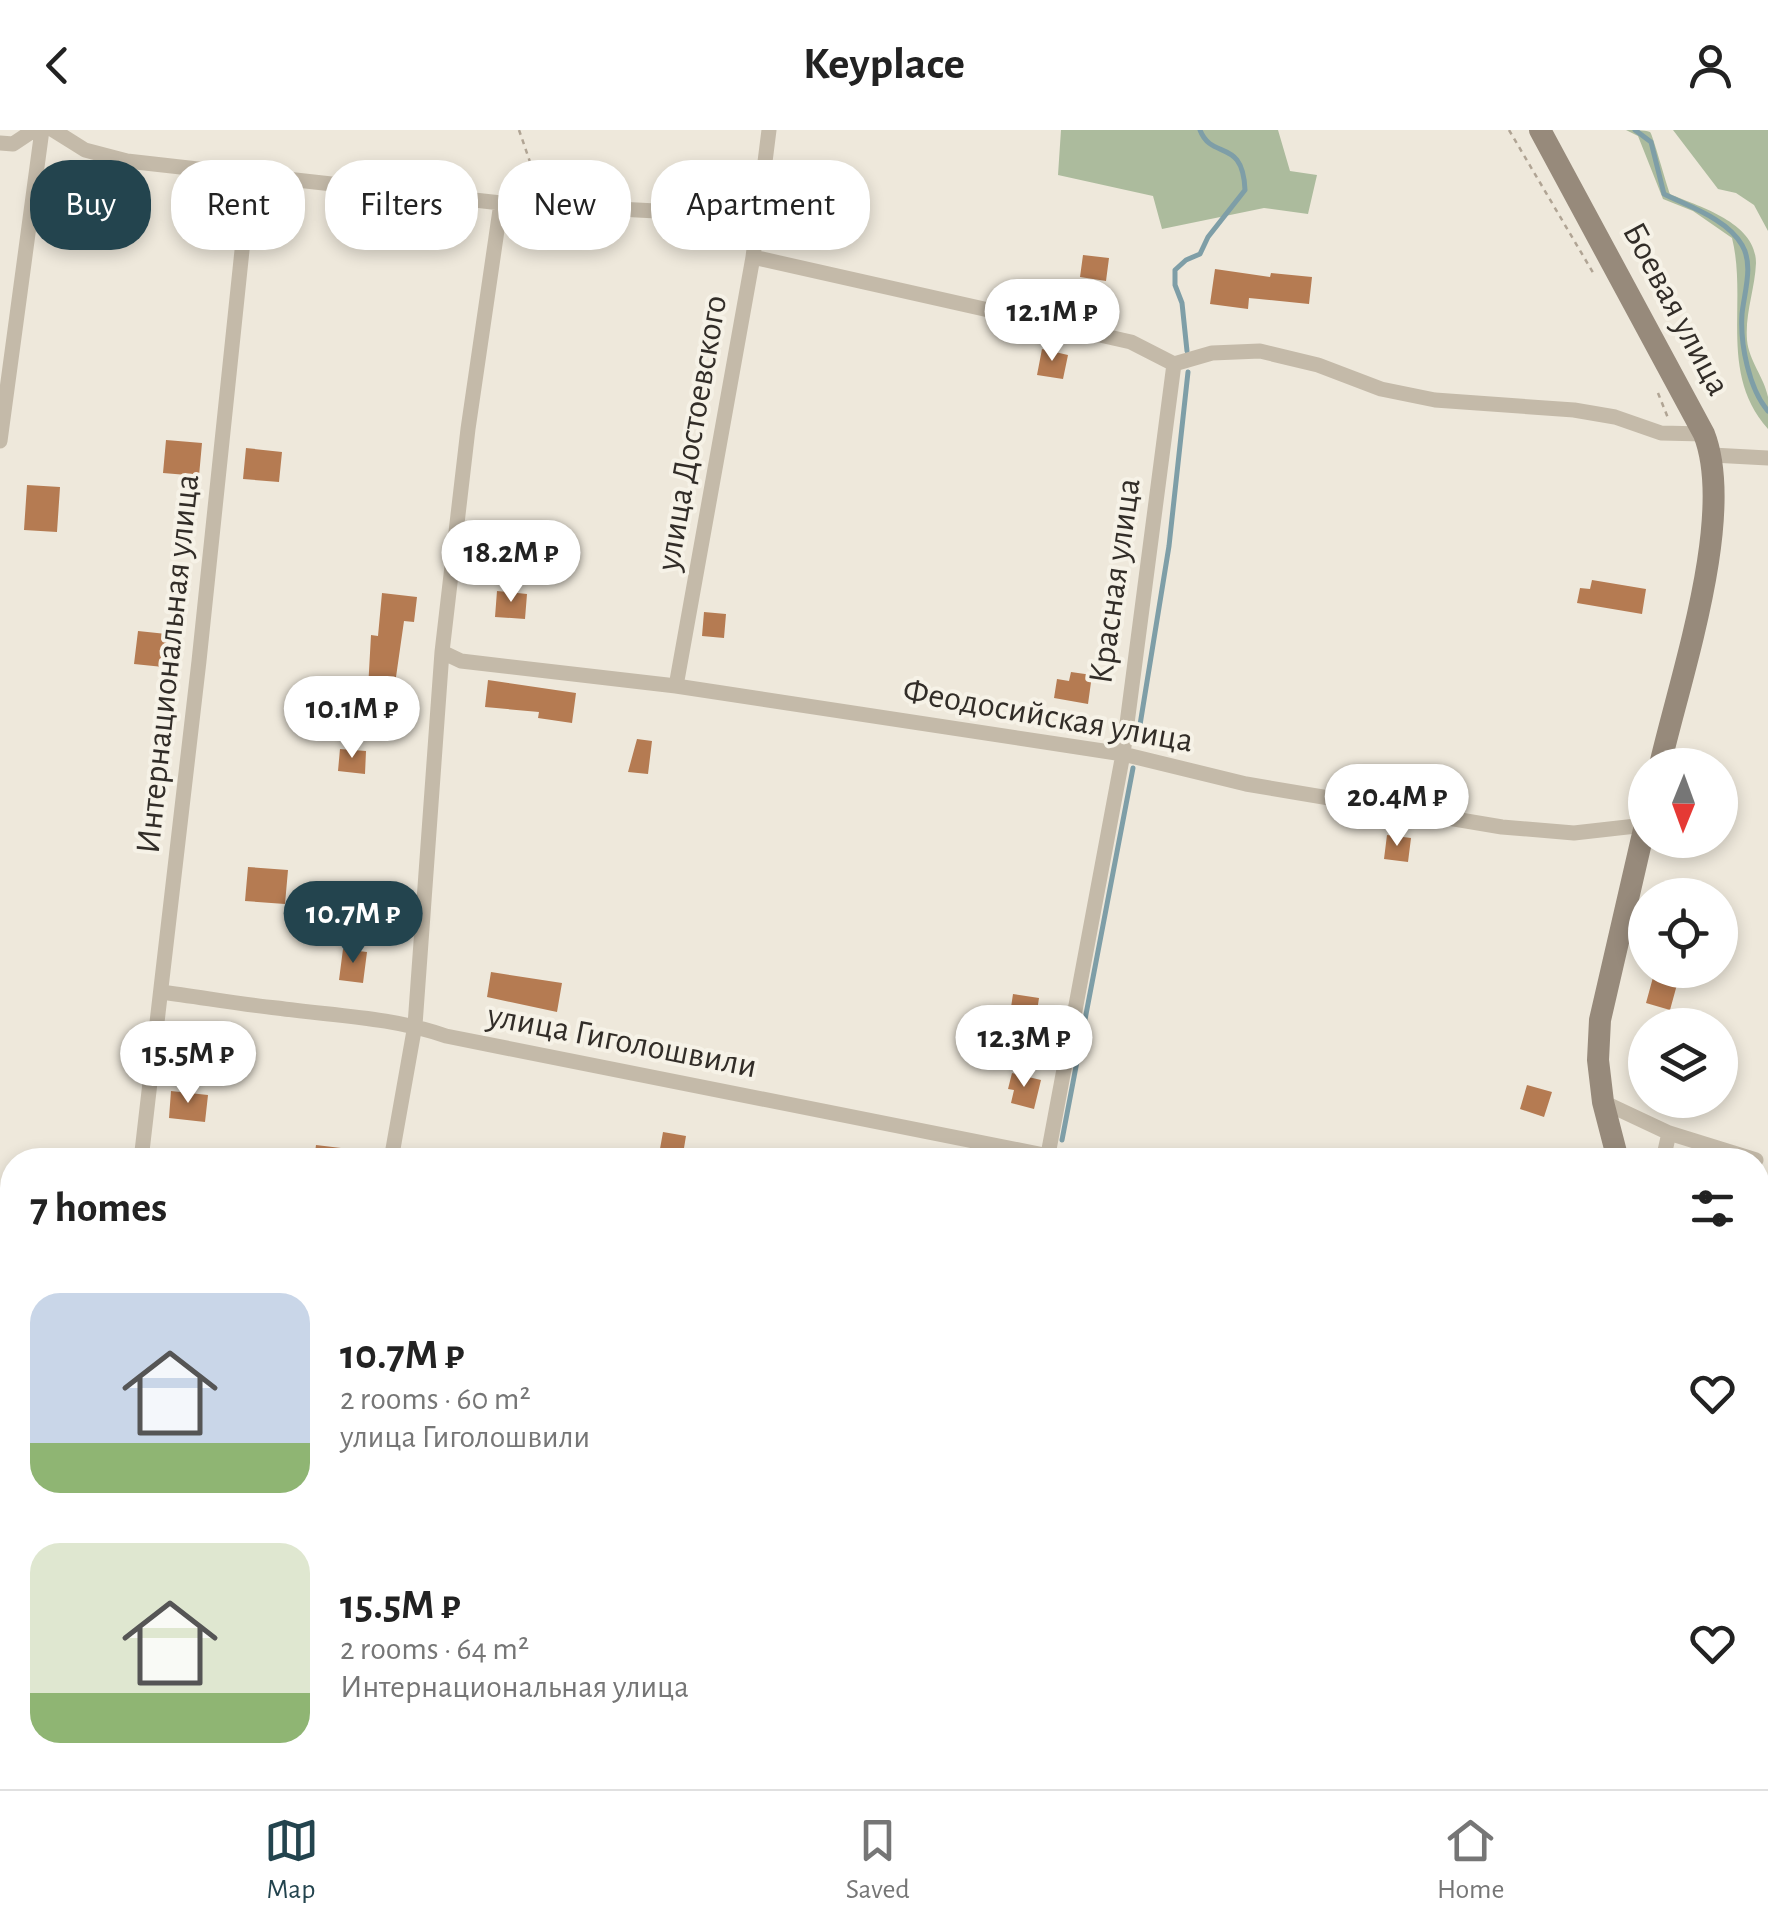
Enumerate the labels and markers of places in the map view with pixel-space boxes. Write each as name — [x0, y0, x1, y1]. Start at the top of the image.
pin: 12.1M ₽ — [960, 279, 1144, 364]
pin: 18.2M ₽ — [419, 520, 603, 605]
pin: 10.1M ₽ — [260, 676, 444, 761]
pin: 20.4M ₽ — [1305, 764, 1489, 849]
pin: 10.7M ₽ — [261, 881, 445, 966]
pin: 12.3M ₽ — [932, 1005, 1116, 1090]
pin: 15.5M ₽ — [96, 1021, 280, 1106]

